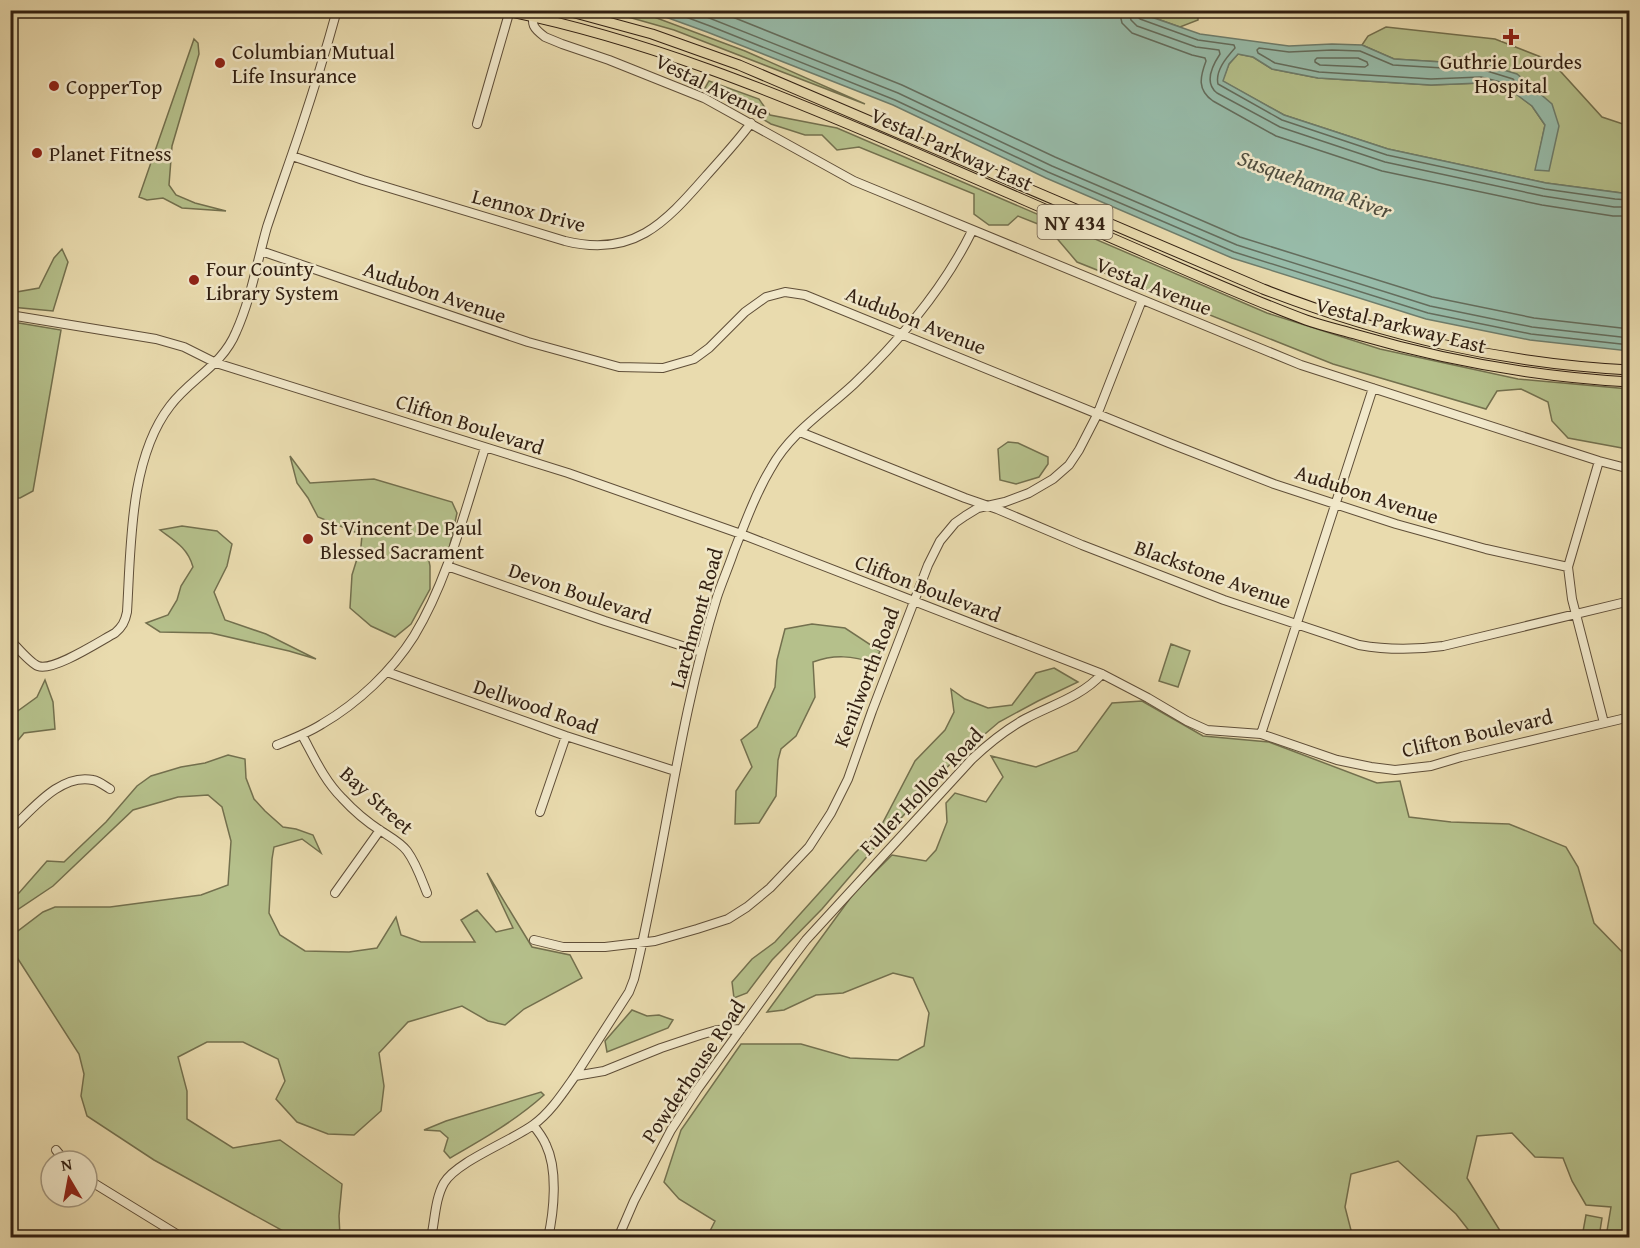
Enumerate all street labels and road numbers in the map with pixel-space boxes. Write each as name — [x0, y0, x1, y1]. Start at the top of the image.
street label: Vestal Avenue — [650, 45, 774, 127]
street label: Vestal Parkway East — [866, 99, 1039, 199]
street label: Lennox Drive — [469, 180, 589, 240]
road number: NY 434 — [1038, 205, 1112, 239]
street label: Vestal Avenue — [1091, 249, 1217, 323]
street label: Audubon Avenue — [359, 253, 511, 331]
street label: Audubon Avenue — [841, 278, 991, 362]
street label: Vestal Parkway East — [1312, 289, 1490, 361]
street label: Clifton Boulevard — [392, 385, 549, 463]
street label: Audubon Avenue — [1291, 456, 1443, 532]
street label: Blackstone Avenue — [1130, 531, 1296, 617]
street label: Larchmont Road — [661, 543, 731, 692]
street label: Clifton Boulevard — [851, 546, 1006, 630]
street label: Devon Boulevard — [504, 554, 656, 632]
street label: Kenilworth Road — [825, 602, 907, 751]
street label: Dellwood Road — [469, 670, 603, 742]
street label: Clifton Boulevard — [1399, 700, 1556, 765]
street label: Fuller Hollow Road — [852, 720, 991, 862]
street label: Bay Street — [333, 758, 421, 842]
street label: Powderhouse Road — [633, 992, 753, 1149]

